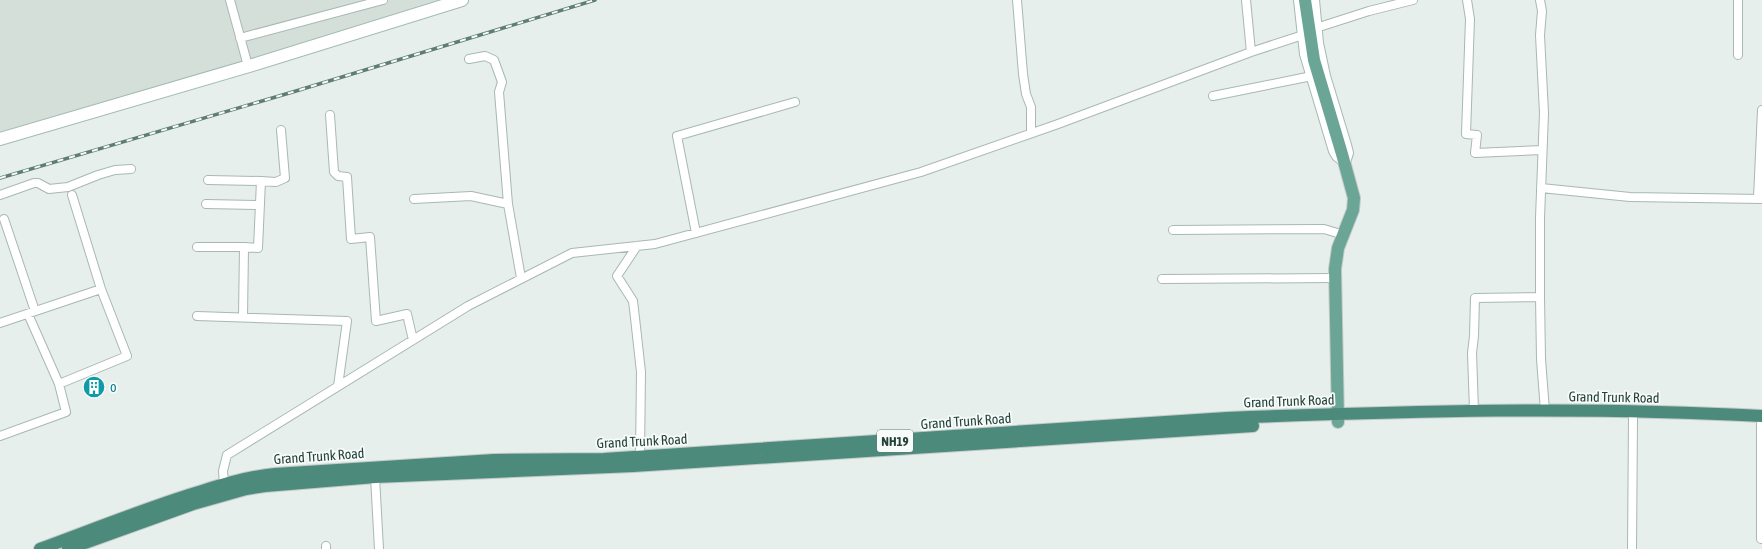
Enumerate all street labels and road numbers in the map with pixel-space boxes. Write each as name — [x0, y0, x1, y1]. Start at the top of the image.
street label: Grand Trunk Road — [1568, 388, 1660, 406]
street label: Grand Trunk Road — [1243, 391, 1335, 411]
street label: Grand Trunk Road — [920, 410, 1012, 432]
road number: NH19 — [877, 430, 913, 452]
street label: Grand Trunk Road — [596, 431, 688, 451]
street label: Grand Trunk Road — [273, 445, 365, 467]

